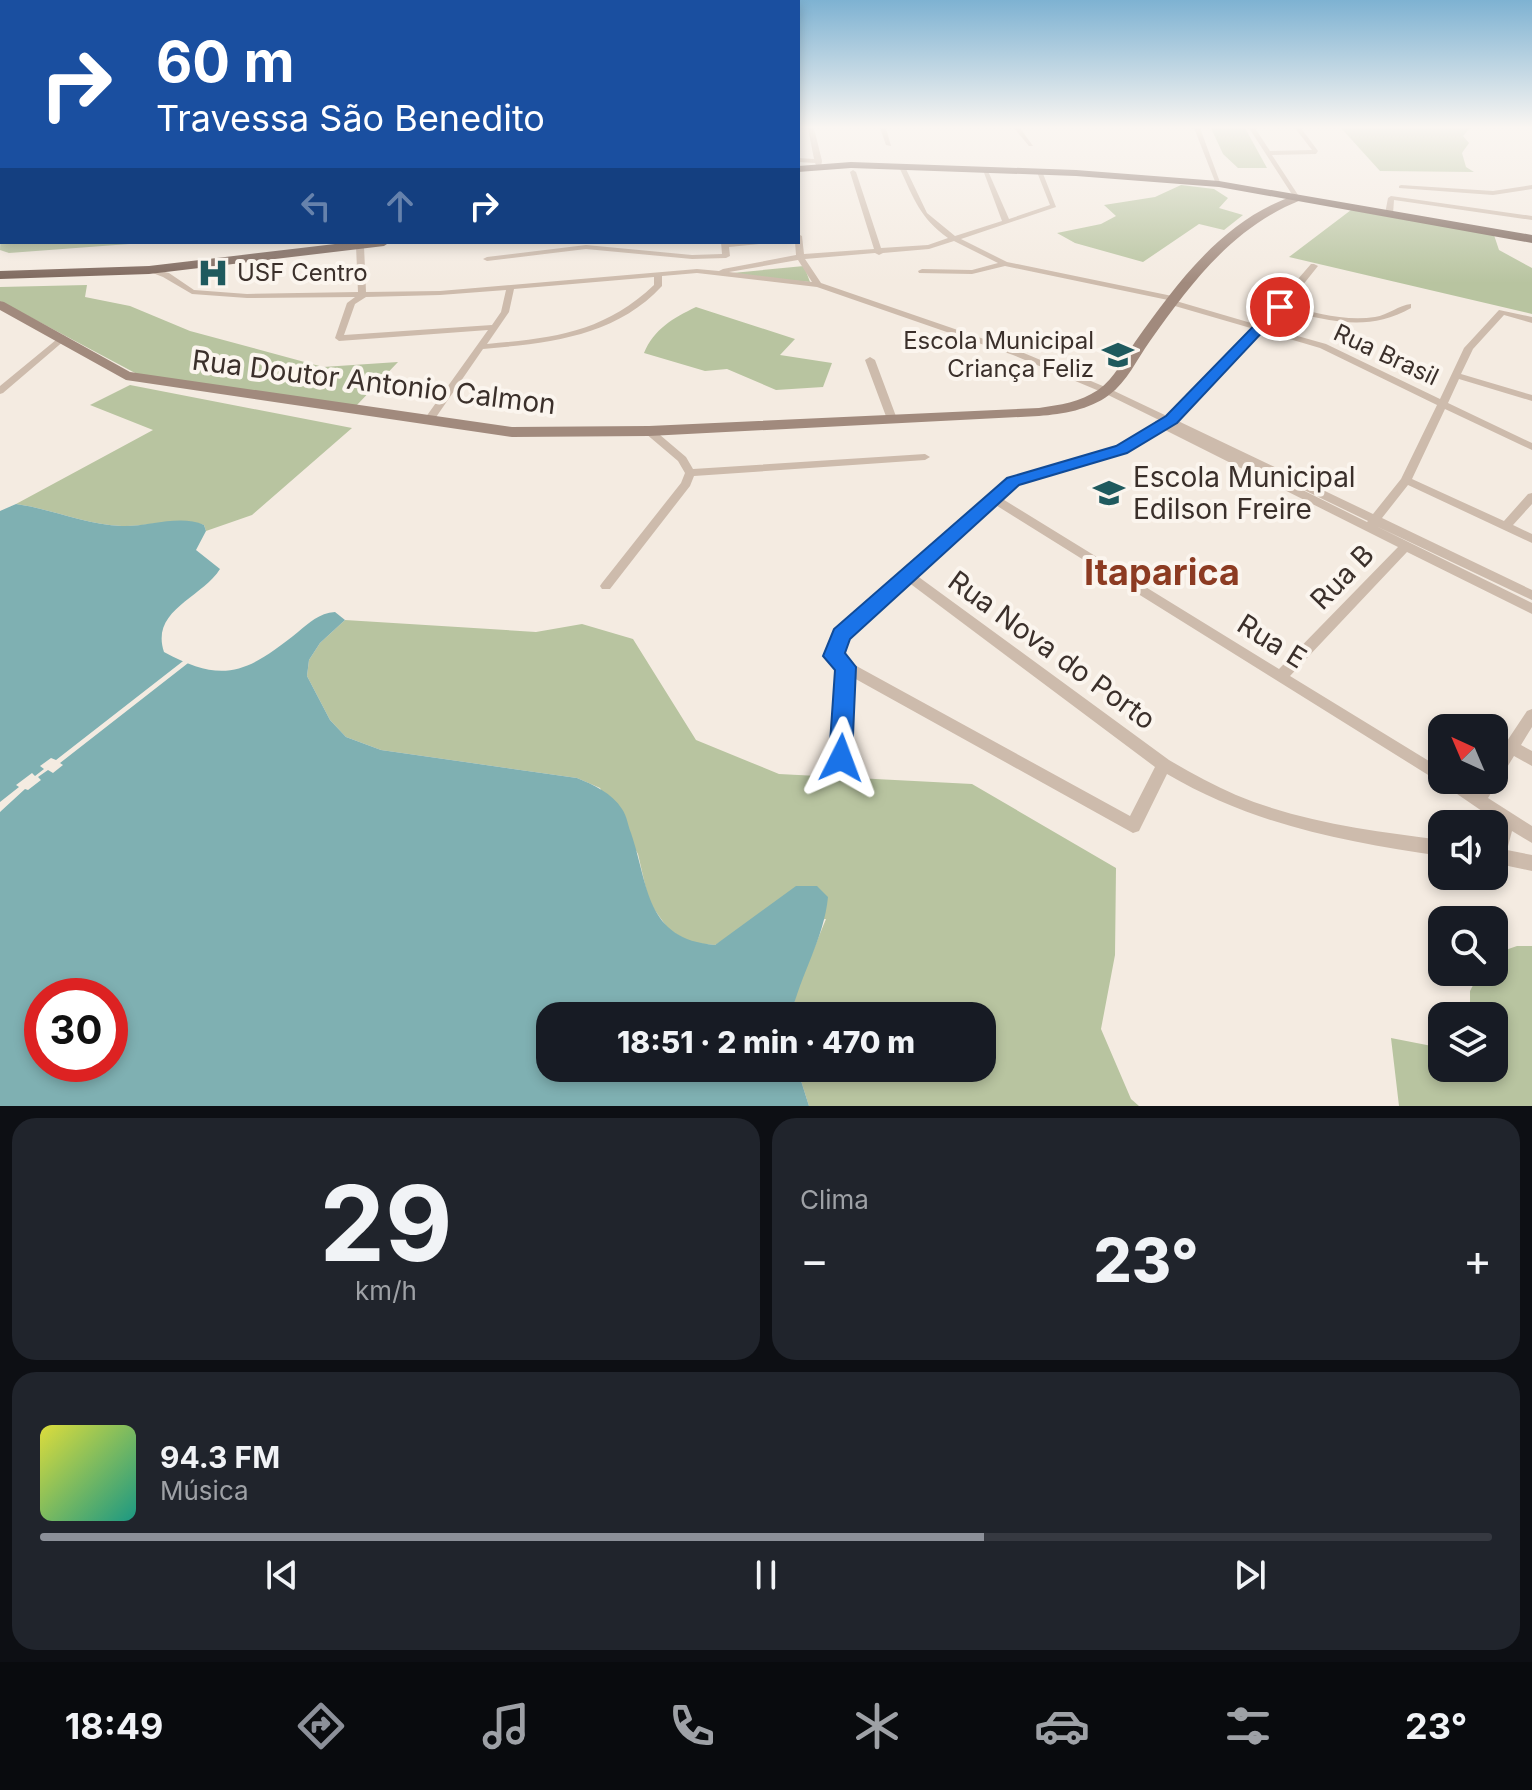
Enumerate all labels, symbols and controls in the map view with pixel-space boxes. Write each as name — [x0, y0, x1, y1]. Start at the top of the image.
text: 60 m — [156, 28, 295, 96]
icon: right — [24, 32, 128, 136]
text: Travessa São Benedito — [156, 96, 545, 140]
icon: left — [294, 184, 338, 228]
icon: ahead — [378, 184, 422, 228]
icon: right — [462, 184, 506, 228]
hospital icon: USF Centro — [196, 256, 230, 290]
place label: USF Centro — [237, 258, 368, 287]
pin — [1246, 273, 1314, 341]
icon: arrive — [1258, 285, 1302, 329]
street label: Rua Brasil — [1329, 318, 1443, 391]
place label: Escola Municipal Criança Feliz — [903, 326, 1094, 383]
school or university icon: Escola Municipal Criança Feliz — [1101, 338, 1135, 372]
street label: Rua Doutor Antonio Calmon — [190, 343, 558, 421]
place label: Escola Municipal Edilson Freire — [1133, 460, 1356, 526]
school or university icon: Escola Municipal Edilson Freire — [1092, 476, 1126, 510]
street label: Rua B — [1303, 538, 1381, 616]
district label: Itaparica — [1084, 550, 1240, 594]
street label: Rua Nova do Porto — [942, 563, 1162, 737]
street label: Rua E — [1231, 607, 1313, 675]
north arrow — [1428, 714, 1508, 794]
map controls — [1428, 714, 1508, 1082]
position arrow — [799, 716, 883, 800]
button: sound — [1428, 810, 1508, 890]
button: search — [1428, 906, 1508, 986]
speed limit sign: 30 — [24, 978, 128, 1082]
button: layers — [1428, 1002, 1508, 1082]
text: 18:51 · 2 min · 470 m — [617, 1024, 915, 1060]
text: 29 — [319, 1160, 453, 1286]
text: Clima — [800, 1184, 869, 1215]
text: 23° — [1093, 1224, 1199, 1296]
text: − — [800, 1233, 829, 1287]
text: + — [1463, 1233, 1492, 1287]
text: km/h — [355, 1275, 417, 1306]
text: 94.3 FM — [160, 1439, 280, 1475]
text: Música — [160, 1475, 249, 1506]
icon: previous — [260, 1553, 304, 1597]
icon: pause — [744, 1553, 788, 1597]
icon: next — [1228, 1553, 1272, 1597]
icon: directions — [293, 1698, 349, 1754]
icon: music — [478, 1698, 534, 1754]
icon: phone — [664, 1698, 720, 1754]
icon: climate — [849, 1698, 905, 1754]
icon: car — [1034, 1698, 1090, 1754]
icon: filters — [1220, 1698, 1276, 1754]
text: 18:49 — [65, 1704, 163, 1748]
text: 23° — [1405, 1704, 1467, 1748]

